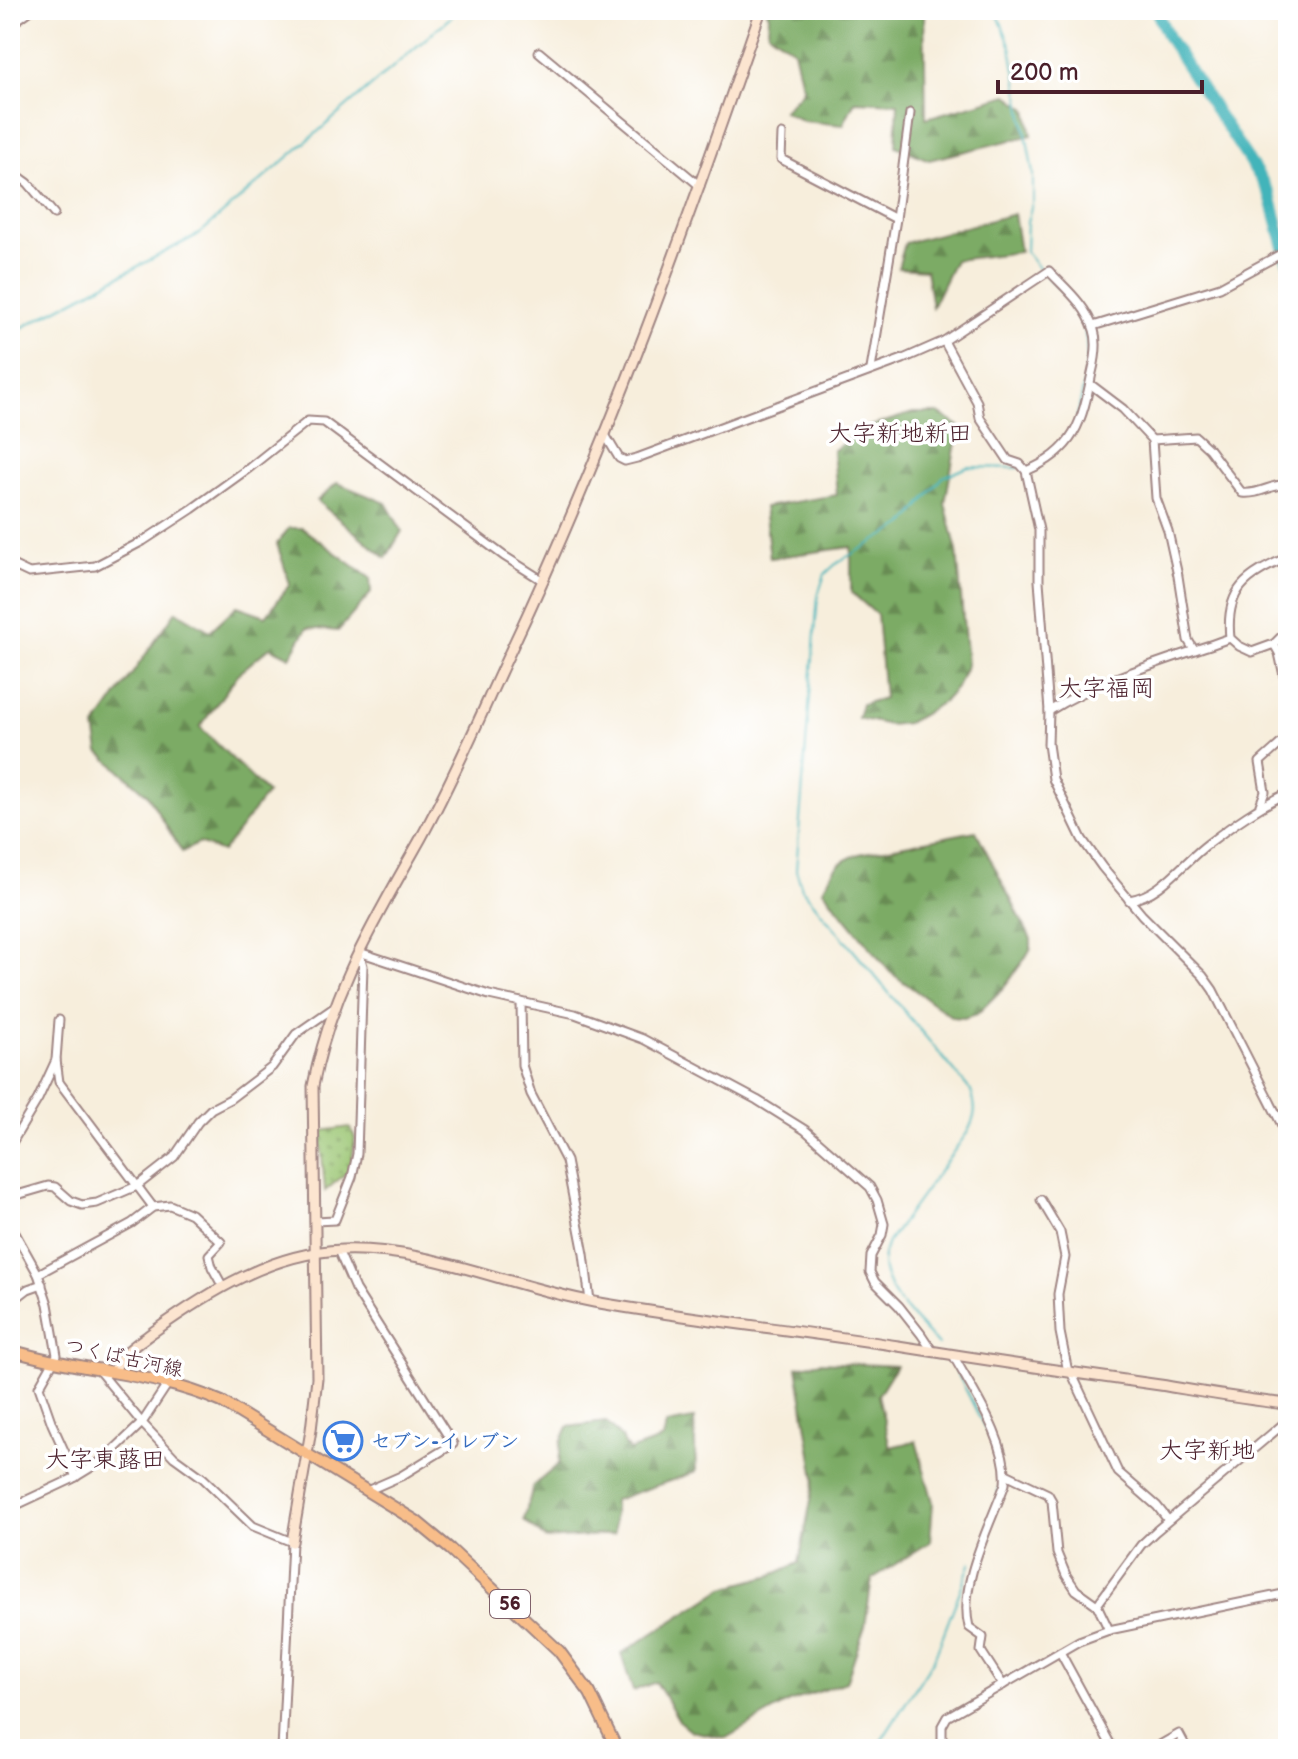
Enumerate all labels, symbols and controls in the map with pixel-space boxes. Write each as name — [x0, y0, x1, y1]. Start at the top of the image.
scale bar — [998, 44, 1202, 94]
text: 200 m — [1010, 58, 1079, 87]
district label: 大字新地新田 — [828, 419, 972, 448]
district label: 大字福岡 — [1058, 674, 1154, 703]
street label: つくば古河線 — [63, 1334, 185, 1382]
supermarket icon: セブン-イレブン — [322, 1420, 364, 1462]
place label: セブン-イレブン — [371, 1430, 519, 1454]
district label: 大字新地 — [1159, 1436, 1255, 1465]
district label: 大字東蕗田 — [45, 1445, 165, 1474]
road number: 56 — [490, 1590, 530, 1618]

